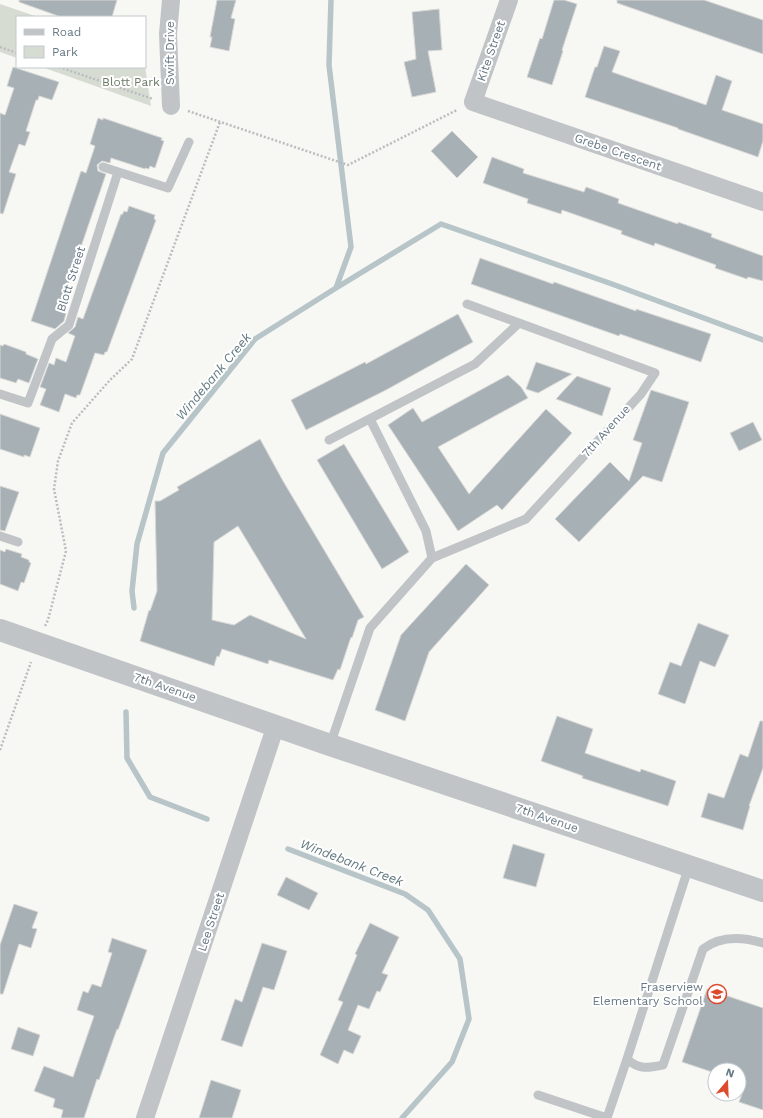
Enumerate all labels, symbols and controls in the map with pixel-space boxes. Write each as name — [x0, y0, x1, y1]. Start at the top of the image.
legend — [16, 16, 146, 68]
street label: Kite Street — [474, 19, 508, 83]
street label: Swift Drive — [163, 21, 177, 85]
text: Road — [52, 25, 81, 39]
text: Park — [52, 45, 78, 59]
park label: Blott Park — [102, 75, 160, 89]
street label: Grebe Crescent — [573, 131, 663, 173]
street label: Blott Street — [54, 244, 88, 314]
water label: Windebank Creek — [173, 329, 255, 423]
street label: 7th Avenue — [579, 402, 633, 460]
street label: 7th Avenue — [132, 670, 198, 704]
street label: 7th Avenue — [514, 801, 580, 835]
water label: Windebank Creek — [298, 836, 406, 889]
street label: Lee Street — [195, 891, 227, 953]
place label: Fraserview Elementary School — [592, 980, 703, 1008]
school or university icon: Fraserview Elementary School — [706, 983, 728, 1005]
north arrow — [707, 1062, 747, 1102]
text: N — [724, 1066, 736, 1080]

